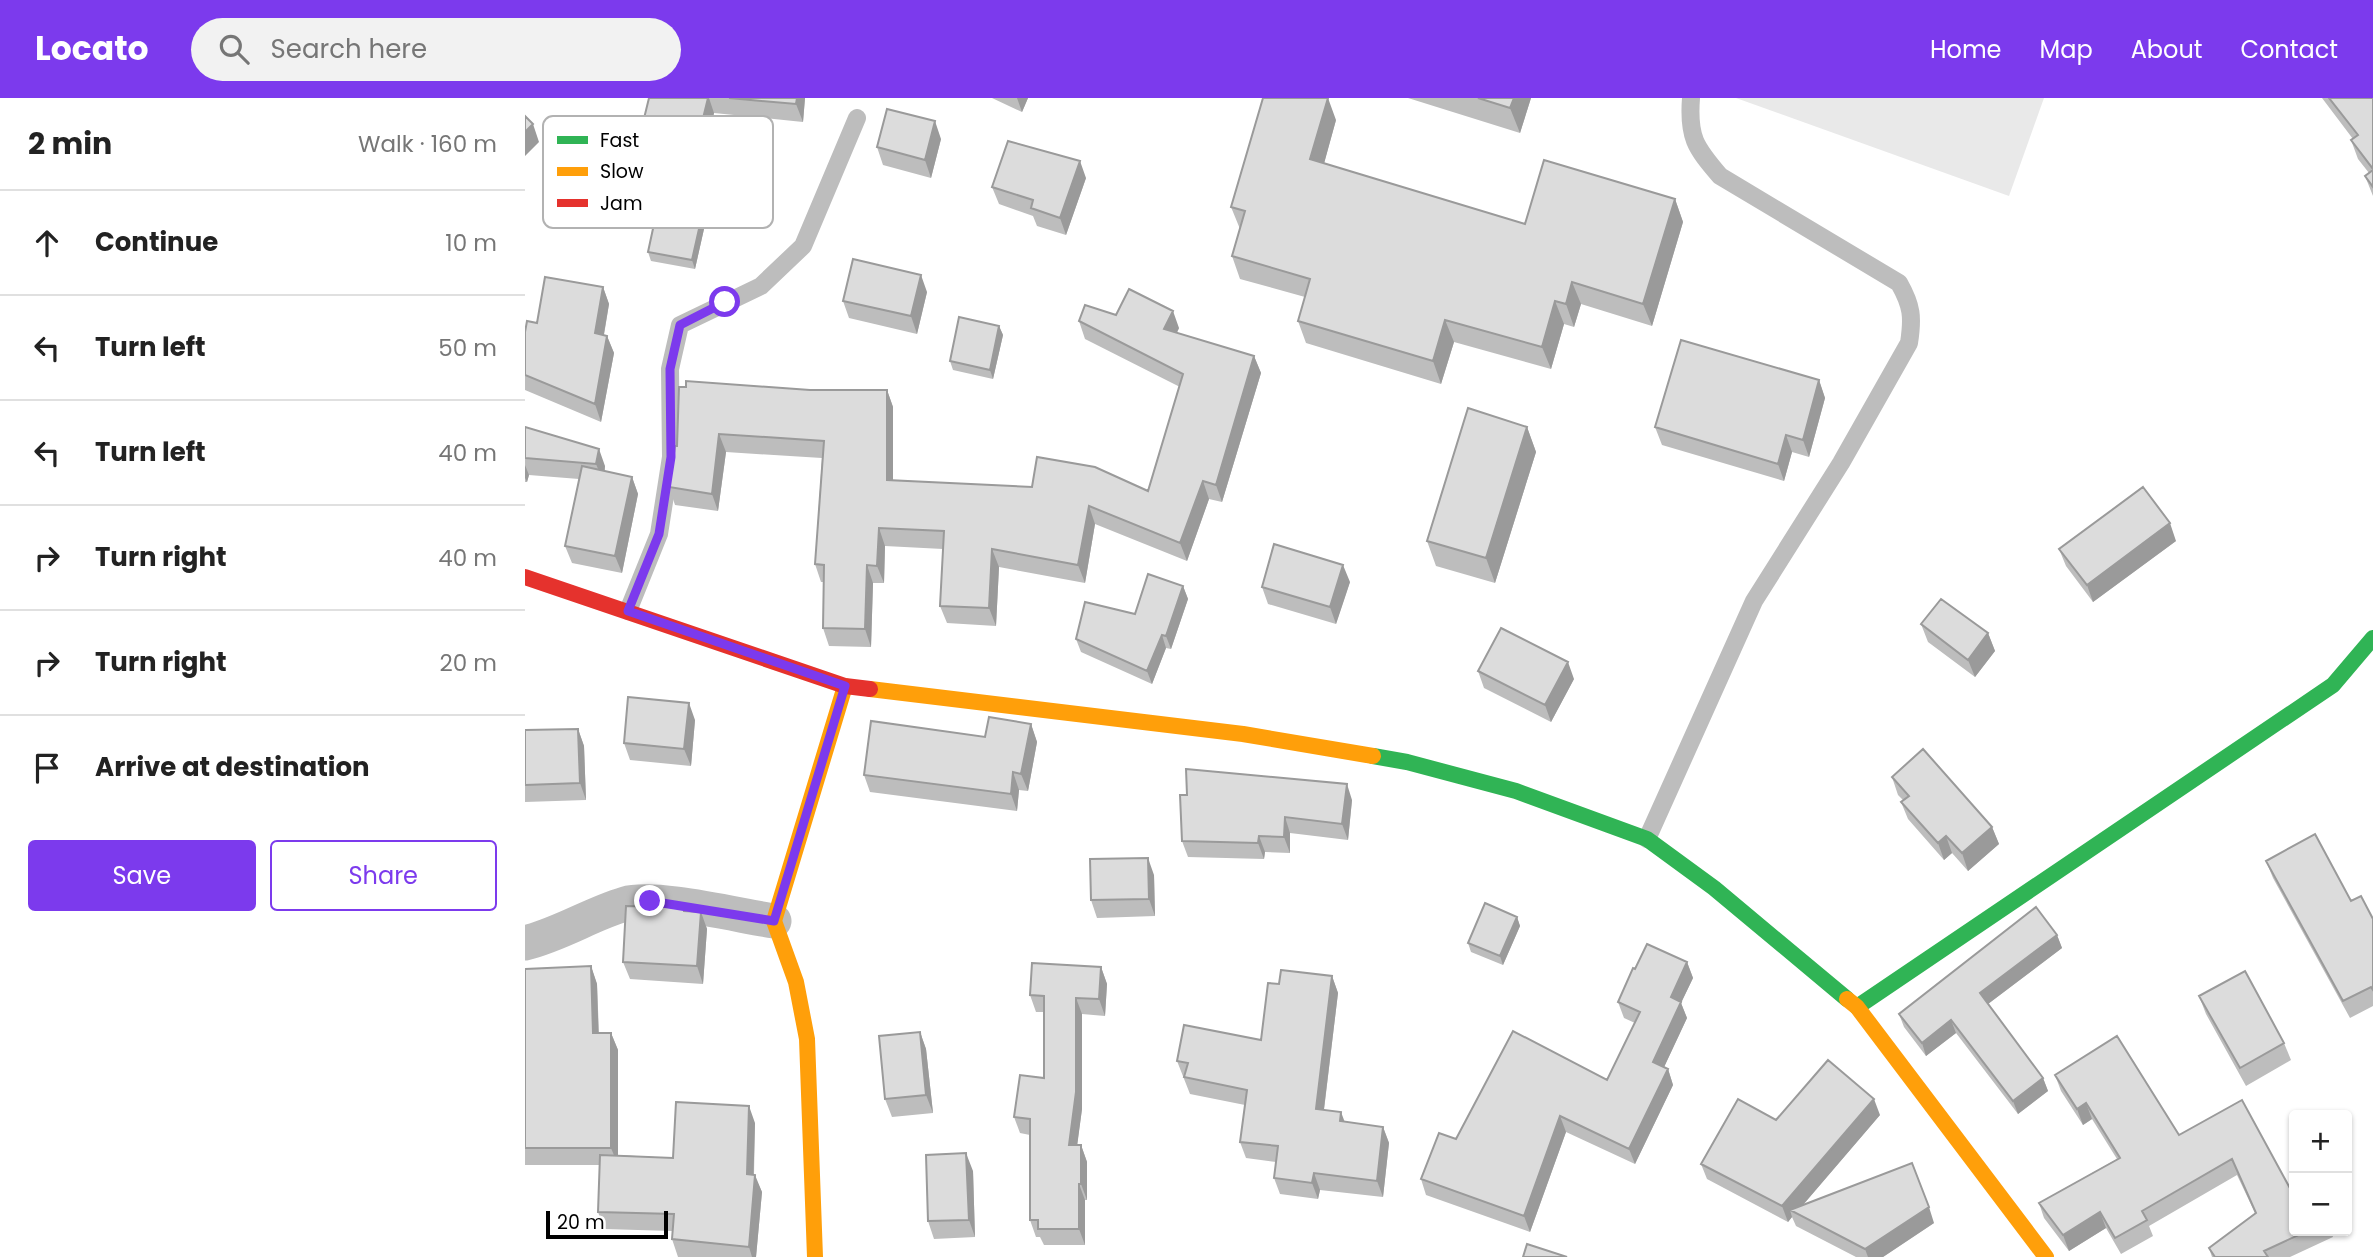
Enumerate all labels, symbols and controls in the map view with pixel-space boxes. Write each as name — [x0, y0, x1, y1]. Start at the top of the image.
search box — [191, 18, 681, 81]
text: Locato — [35, 25, 149, 72]
icon: search — [215, 30, 253, 68]
text: Search here — [271, 31, 427, 67]
text: Home — [1930, 33, 2002, 66]
text: Map — [2040, 33, 2093, 66]
text: About — [2131, 33, 2202, 66]
text: Contact — [2240, 33, 2338, 66]
legend — [543, 116, 773, 228]
text: 2 min — [28, 122, 112, 165]
text: Fast — [600, 127, 639, 154]
text: Walk · 160 m — [358, 128, 497, 160]
text: Slow — [600, 158, 644, 185]
text: Jam — [600, 190, 642, 217]
icon: ahead — [28, 224, 66, 262]
text: Continue — [95, 224, 218, 260]
text: 10 m — [445, 227, 497, 259]
route start — [709, 286, 740, 317]
icon: left — [28, 329, 66, 367]
text: Turn left — [95, 329, 206, 365]
text: 50 m — [438, 332, 497, 364]
icon: left — [28, 434, 66, 472]
text: Turn left — [95, 434, 206, 470]
text: 40 m — [438, 437, 497, 469]
icon: right — [28, 539, 66, 577]
text: Turn right — [95, 539, 227, 575]
text: 40 m — [438, 542, 497, 574]
icon: right — [28, 644, 66, 682]
text: Turn right — [95, 644, 227, 680]
text: 20 m — [439, 647, 497, 679]
icon: arrive — [28, 749, 66, 787]
text: Arrive at destination — [95, 749, 370, 785]
button: Save — [28, 840, 256, 911]
button: Share — [270, 840, 497, 911]
route end — [634, 885, 665, 916]
map controls — [2289, 1110, 2352, 1236]
button: + — [2289, 1110, 2352, 1173]
button: − — [2289, 1173, 2352, 1236]
scale bar — [546, 1208, 669, 1240]
text: 20 m — [557, 1209, 605, 1236]

